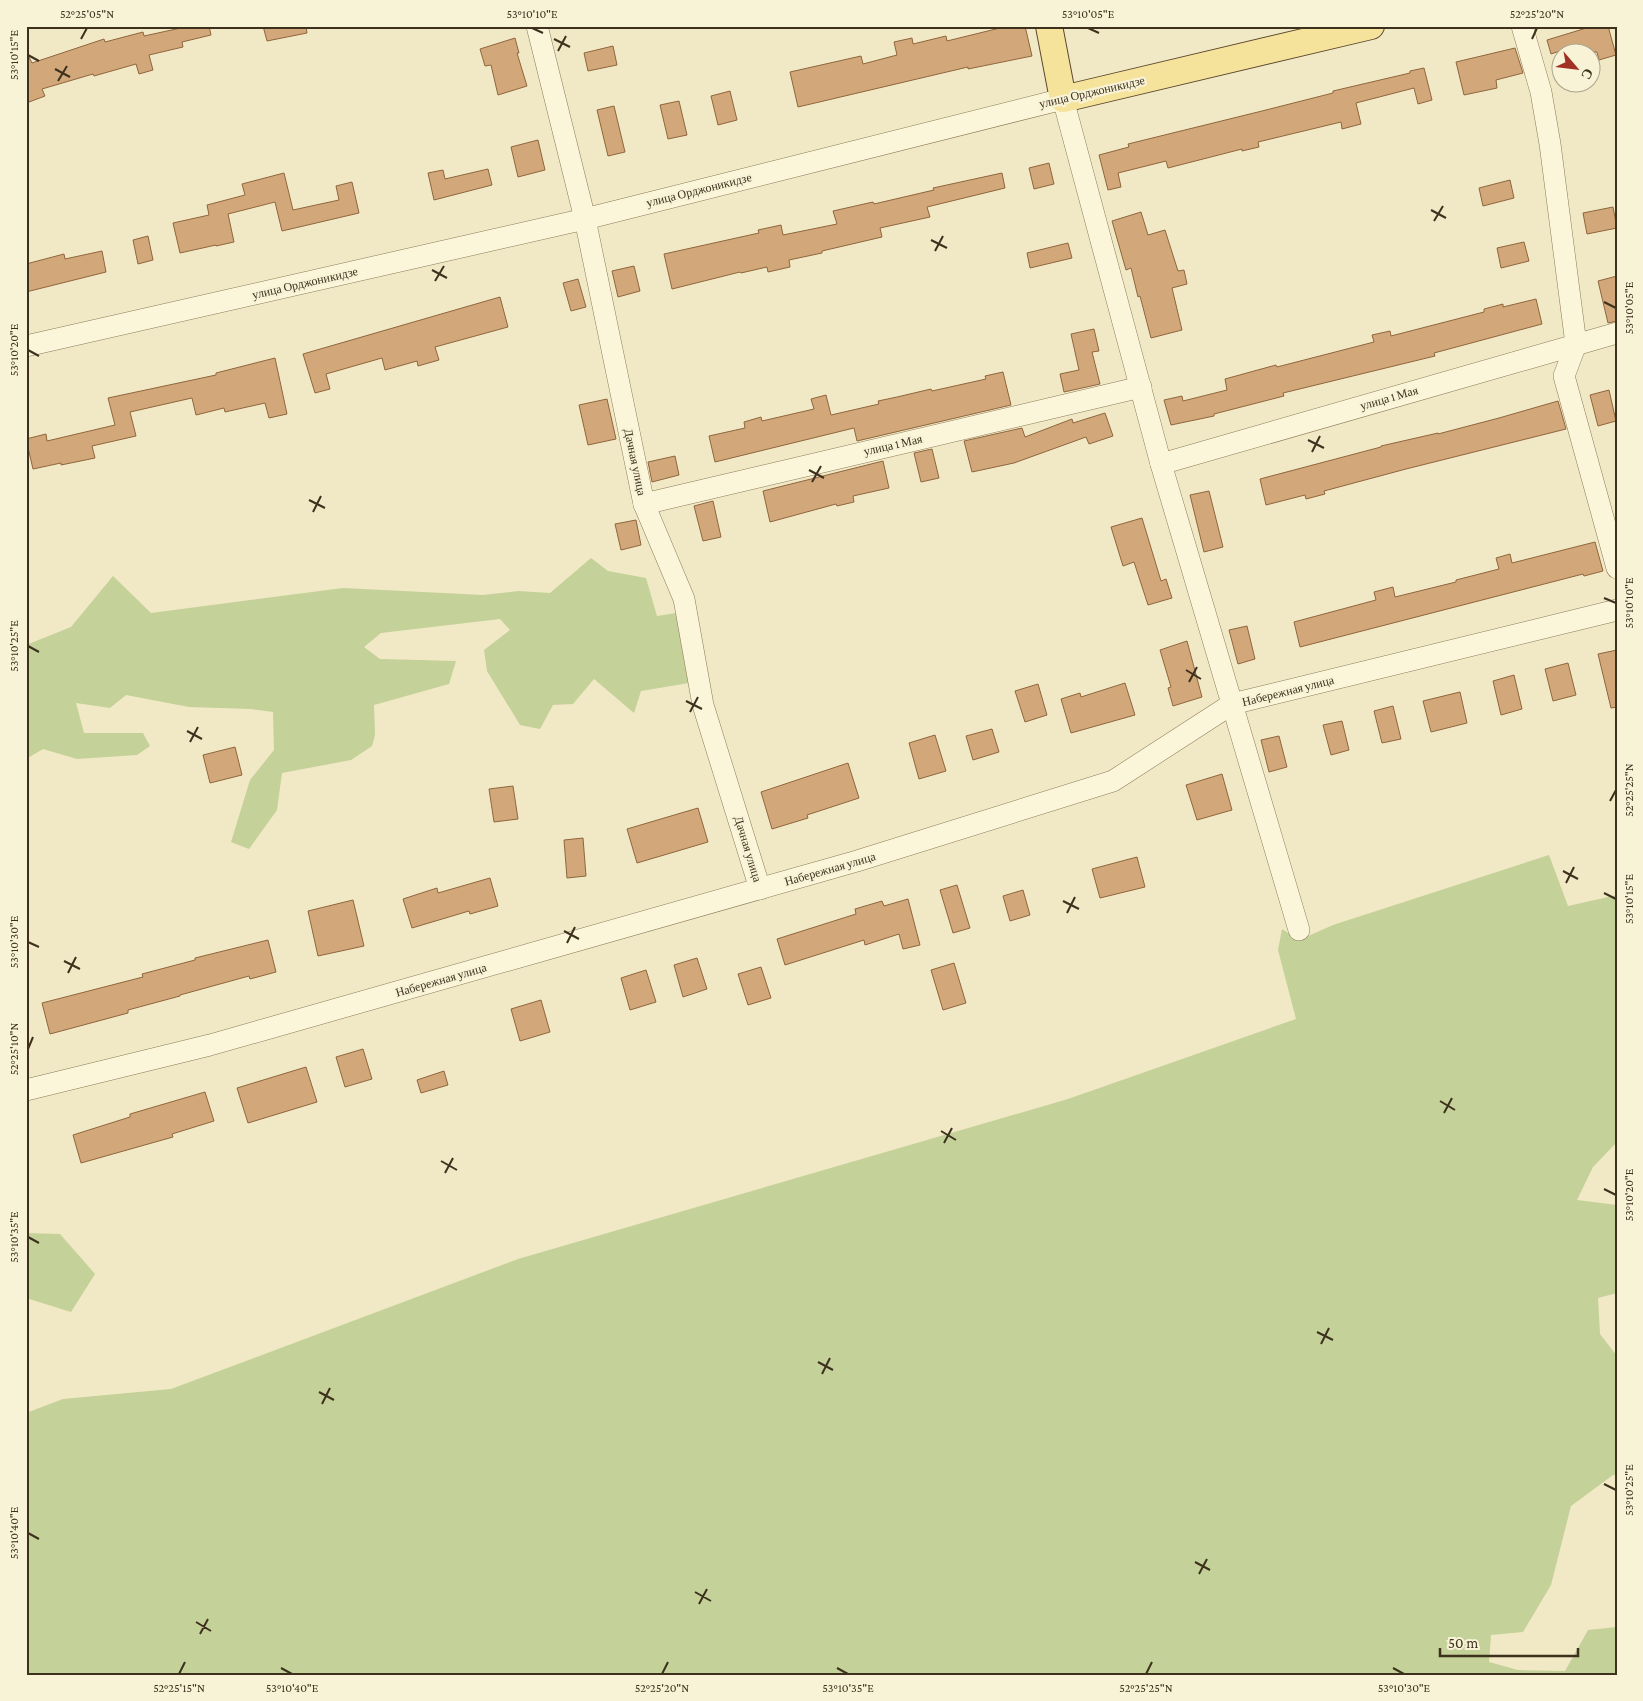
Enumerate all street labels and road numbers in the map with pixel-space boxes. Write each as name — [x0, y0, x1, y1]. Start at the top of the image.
street label: улица Орджоникидзе — [1038, 73, 1146, 111]
street label: улица Орджоникидзе — [645, 170, 753, 210]
street label: улица Орджоникидзе — [251, 264, 359, 302]
street label: улица 1 Мая — [1358, 383, 1420, 413]
street label: Дачная улица — [621, 427, 649, 497]
street label: улица 1 Мая — [862, 431, 924, 459]
street label: Набережная улица — [1241, 673, 1336, 709]
street label: Дачная улица — [731, 814, 765, 884]
street label: Набережная улица — [783, 849, 878, 889]
street label: Набережная улица — [394, 960, 489, 1000]

